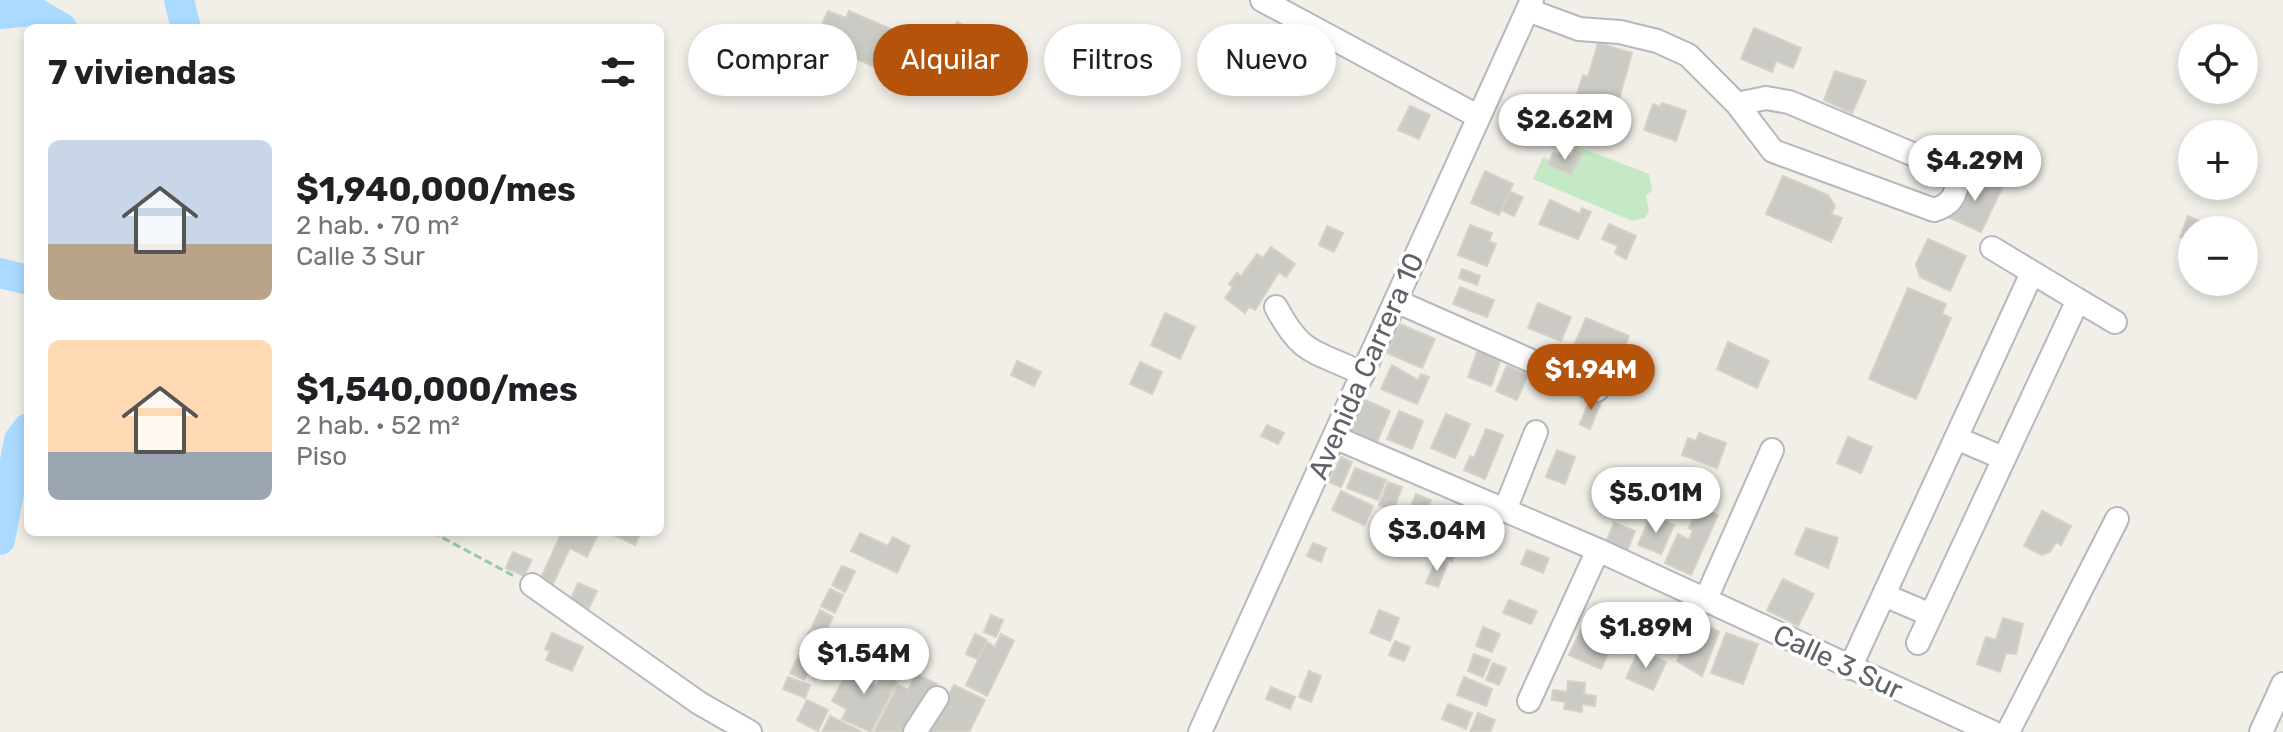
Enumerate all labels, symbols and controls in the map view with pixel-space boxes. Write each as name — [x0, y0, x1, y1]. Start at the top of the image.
chip: Comprar — [688, 24, 857, 96]
chip: Alquilar — [873, 24, 1028, 96]
chip: Filtros — [1044, 24, 1181, 96]
chip: Nuevo — [1197, 24, 1336, 96]
map controls — [2178, 24, 2258, 296]
button: locate — [2178, 24, 2258, 104]
icon: filters — [596, 50, 640, 94]
text: 7 viviendas — [48, 52, 236, 93]
pin: $2.62M — [1500, 94, 1630, 162]
text: $2.62M — [1517, 104, 1613, 135]
button: + — [2178, 120, 2258, 200]
pin: $4.29M — [1910, 135, 2040, 203]
text: $4.29M — [1926, 145, 2024, 176]
text: $1,940,000/mes — [296, 169, 576, 210]
icon: home — [112, 172, 208, 268]
text: 2 hab. · 70 m² — [296, 210, 459, 241]
button: − — [2178, 216, 2258, 296]
text: Calle 3 Sur — [296, 241, 425, 272]
street label: Avenida Carrera 10 — [1301, 248, 1431, 484]
pin: $1.94M — [1526, 344, 1656, 412]
text: $1.94M — [1545, 354, 1637, 385]
text: $1,540,000/mes — [296, 369, 578, 410]
icon: home — [112, 372, 208, 468]
text: 2 hab. · 52 m² — [296, 410, 460, 441]
text: Piso — [296, 441, 347, 472]
pin: $5.01M — [1591, 467, 1721, 535]
text: $5.01M — [1609, 477, 1703, 508]
pin: $3.04M — [1372, 505, 1502, 573]
text: $3.04M — [1388, 515, 1486, 546]
pin: $1.89M — [1581, 602, 1711, 670]
text: $1.89M — [1599, 612, 1693, 643]
street label: Calle 3 Sur — [1768, 618, 1908, 706]
pin: $1.54M — [799, 628, 929, 696]
text: $1.54M — [817, 638, 911, 669]

